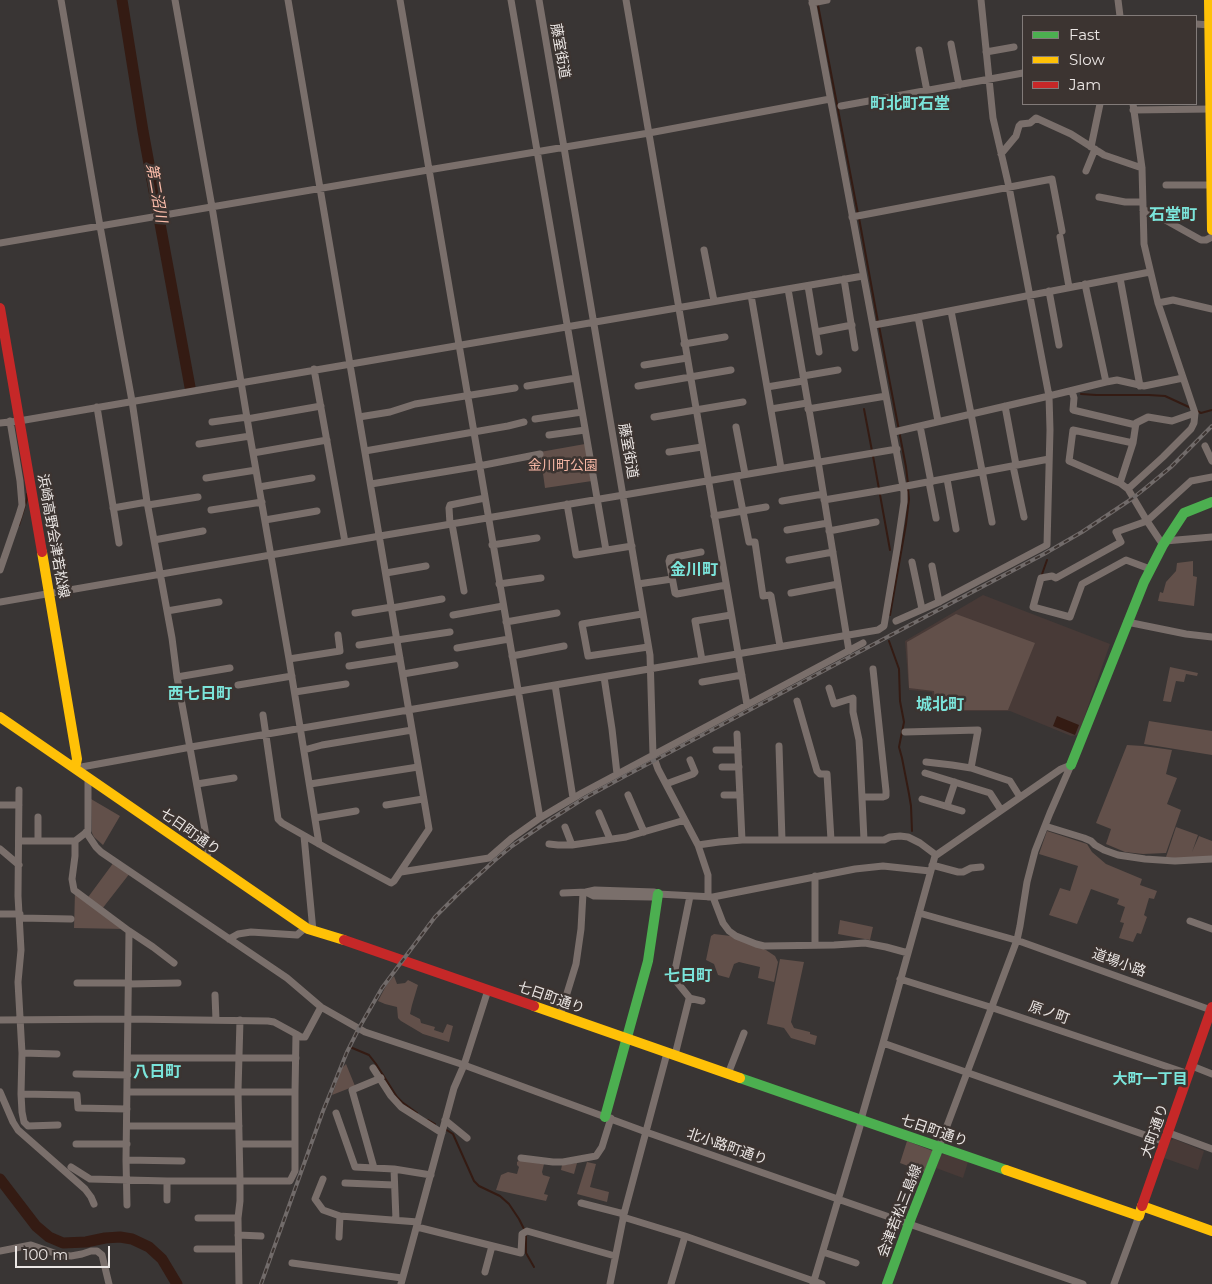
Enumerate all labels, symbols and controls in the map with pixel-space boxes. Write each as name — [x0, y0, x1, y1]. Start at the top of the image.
legend — [1022, 15, 1197, 105]
street label: 藤室街道 — [547, 22, 573, 80]
text: Fast — [1069, 25, 1100, 44]
text: Slow — [1069, 50, 1105, 69]
text: Jam — [1069, 75, 1101, 94]
district label: 町北町石堂 — [870, 94, 950, 114]
water label: 第二沼川 — [142, 162, 170, 224]
district label: 石堂町 — [1149, 205, 1197, 225]
street label: 藤室街道 — [615, 422, 641, 480]
park label: 金川町公園 — [528, 458, 598, 474]
street label: 浜崎高野会津若松線 — [34, 472, 72, 600]
district label: 金川町 — [670, 560, 718, 580]
district label: 西七日町 — [168, 684, 232, 704]
district label: 城北町 — [916, 695, 964, 715]
street label: 七日町通り — [157, 805, 223, 859]
street label: 道場小路 — [1090, 946, 1148, 980]
district label: 七日町 — [664, 966, 712, 986]
street label: 七日町通り — [515, 979, 587, 1017]
street label: 原ノ町 — [1026, 998, 1072, 1028]
district label: 八日町 — [133, 1062, 181, 1082]
district label: 大町一丁目 — [1113, 1071, 1187, 1089]
street label: 大町通り — [1138, 1102, 1172, 1160]
street label: 七日町通り — [898, 1112, 970, 1150]
street label: 北小路町通り — [685, 1125, 769, 1169]
street label: 会津若松三島線 — [875, 1162, 925, 1260]
scale bar — [18, 1236, 112, 1268]
text: 100 m — [23, 1245, 68, 1264]

